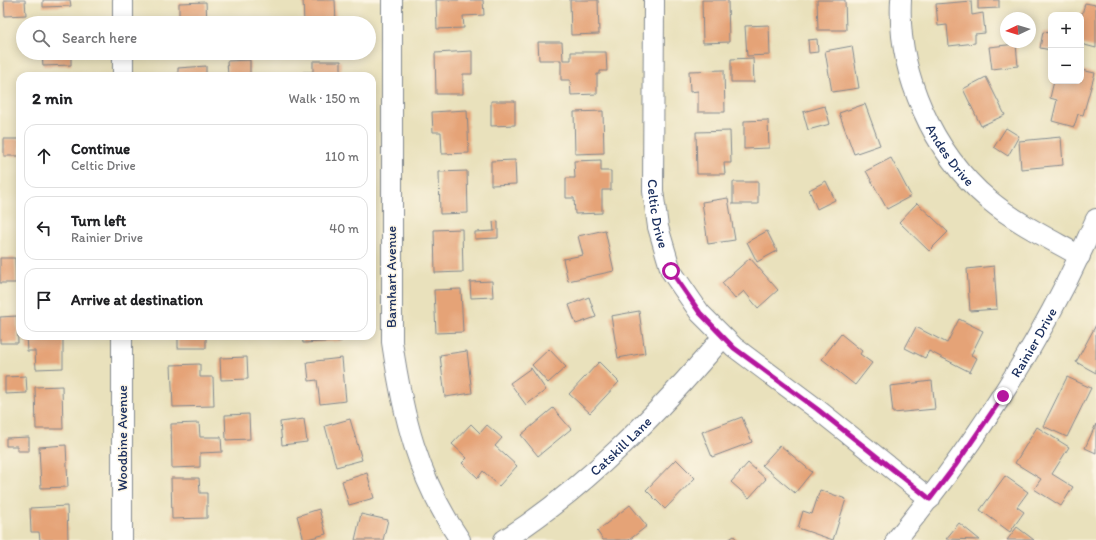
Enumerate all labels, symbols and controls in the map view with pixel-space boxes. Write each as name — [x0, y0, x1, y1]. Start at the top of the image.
north arrow — [1000, 12, 1036, 48]
map controls — [1048, 12, 1084, 84]
button: + — [1048, 12, 1084, 48]
search box — [16, 16, 376, 60]
icon: search — [30, 27, 52, 49]
text: Search here — [62, 29, 137, 47]
button: − — [1048, 48, 1084, 84]
text: 2 min — [32, 88, 72, 108]
text: Walk · 150 m — [289, 91, 360, 106]
street label: Andes Drive — [922, 121, 978, 190]
text: Continue — [71, 140, 130, 158]
icon: ahead — [33, 145, 55, 167]
text: 110 m — [325, 149, 359, 164]
text: Celtic Drive — [71, 158, 136, 173]
street label: Celtic Drive — [644, 179, 672, 251]
text: Turn left — [71, 212, 126, 230]
icon: left — [33, 217, 55, 239]
text: 40 m — [329, 221, 359, 236]
street label: Barnhart Avenue — [383, 226, 400, 328]
text: Rainier Drive — [71, 230, 143, 245]
route start — [662, 262, 680, 280]
icon: arrive — [33, 289, 55, 311]
text: Arrive at destination — [71, 291, 203, 309]
street label: Rainier Drive — [1007, 305, 1061, 381]
street label: Woodbine Avenue — [114, 385, 131, 491]
route end — [994, 387, 1012, 405]
street label: Catskill Lane — [587, 413, 656, 480]

